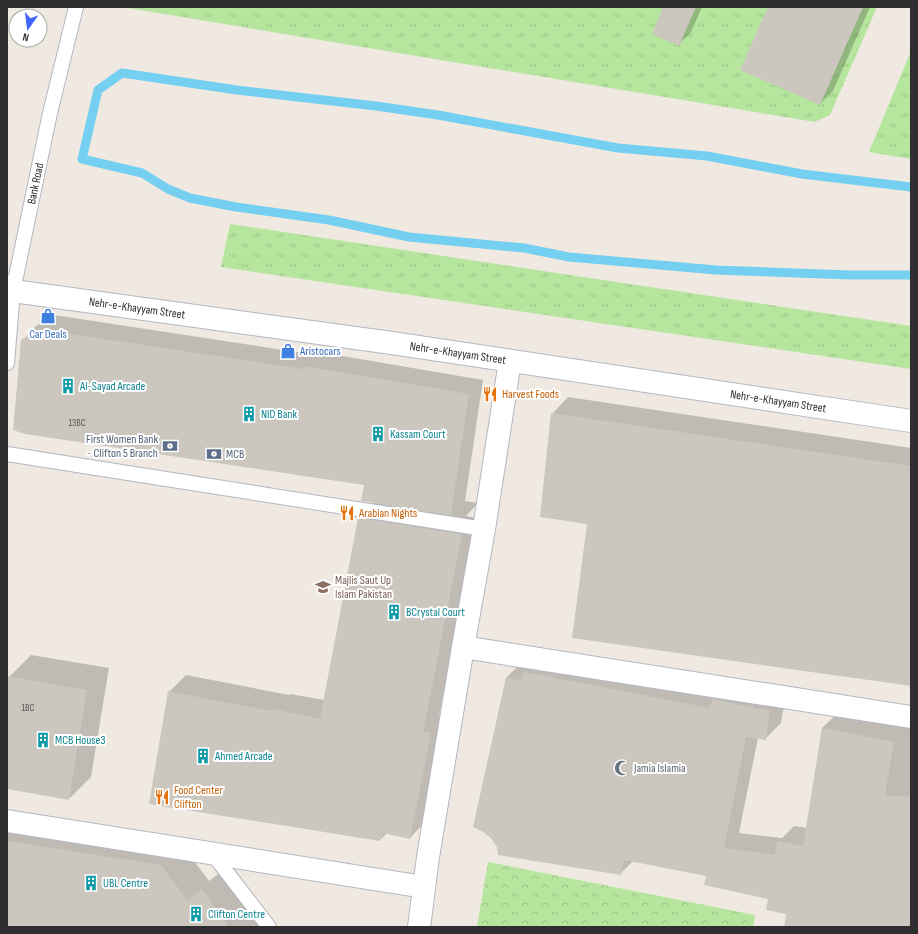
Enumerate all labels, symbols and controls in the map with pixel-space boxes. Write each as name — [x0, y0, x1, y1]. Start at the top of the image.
north arrow — [8, 8, 48, 48]
text: N — [21, 30, 30, 44]
street label: Bank Road — [24, 162, 47, 205]
street label: Nehr-e-Khayyam Street — [88, 294, 186, 322]
shop icon: Car Deals — [39, 307, 57, 325]
place label: Car Deals — [29, 327, 67, 342]
street label: Nehr-e-Khayyam Street — [409, 338, 507, 368]
shop icon: Aristocars — [279, 342, 297, 360]
place label: Aristocars — [299, 344, 341, 359]
building icon: Al-Sayad Arcade — [59, 377, 77, 395]
place label: Al-Sayad Arcade — [79, 379, 145, 394]
restaurant icon: Harvest Foods — [481, 385, 499, 403]
street label: Nehr-e-Khayyam Street — [729, 386, 828, 416]
place label: Harvest Foods — [502, 387, 559, 402]
building icon: NID Bank — [240, 405, 258, 423]
place label: NID Bank — [261, 407, 297, 422]
house number: 13BC — [69, 417, 86, 429]
building icon: Kassam Court — [369, 425, 387, 443]
place label: Kassam Court — [390, 427, 446, 442]
place label: First Women Bank - Clifton 5 Branch — [86, 432, 158, 461]
bank icon: First Women Bank - Clifton 5 Branch — [161, 437, 179, 455]
bank icon: MCB — [205, 445, 223, 463]
place label: MCB — [226, 447, 244, 462]
restaurant icon: Arabian Nights — [338, 504, 356, 522]
place label: Arabian Nights — [358, 506, 417, 521]
place label: Majlis Saut Up Islam Pakistan — [335, 573, 392, 602]
school or university icon: Majlis Saut Up Islam Pakistan — [314, 578, 332, 596]
building icon: BCrystal Court — [385, 603, 403, 621]
place label: BCrystal Court — [406, 605, 465, 620]
house number: 1BC — [22, 702, 35, 714]
building icon: MCB House3 — [34, 731, 52, 749]
place label: MCB House3 — [55, 733, 105, 748]
building icon: Ahmed Arcade — [194, 747, 212, 765]
place label: Ahmed Arcade — [214, 749, 273, 764]
mosque icon: Jamia Islamia — [613, 759, 631, 777]
place label: Jamia Islamia — [633, 761, 686, 776]
place label: Food Center Clifton — [174, 783, 223, 812]
restaurant icon: Food Center Clifton — [153, 788, 171, 806]
building icon: UBL Centre — [82, 874, 100, 892]
place label: UBL Centre — [103, 876, 148, 891]
building icon: Clifton Centre — [187, 905, 205, 923]
place label: Clifton Centre — [208, 907, 265, 922]

